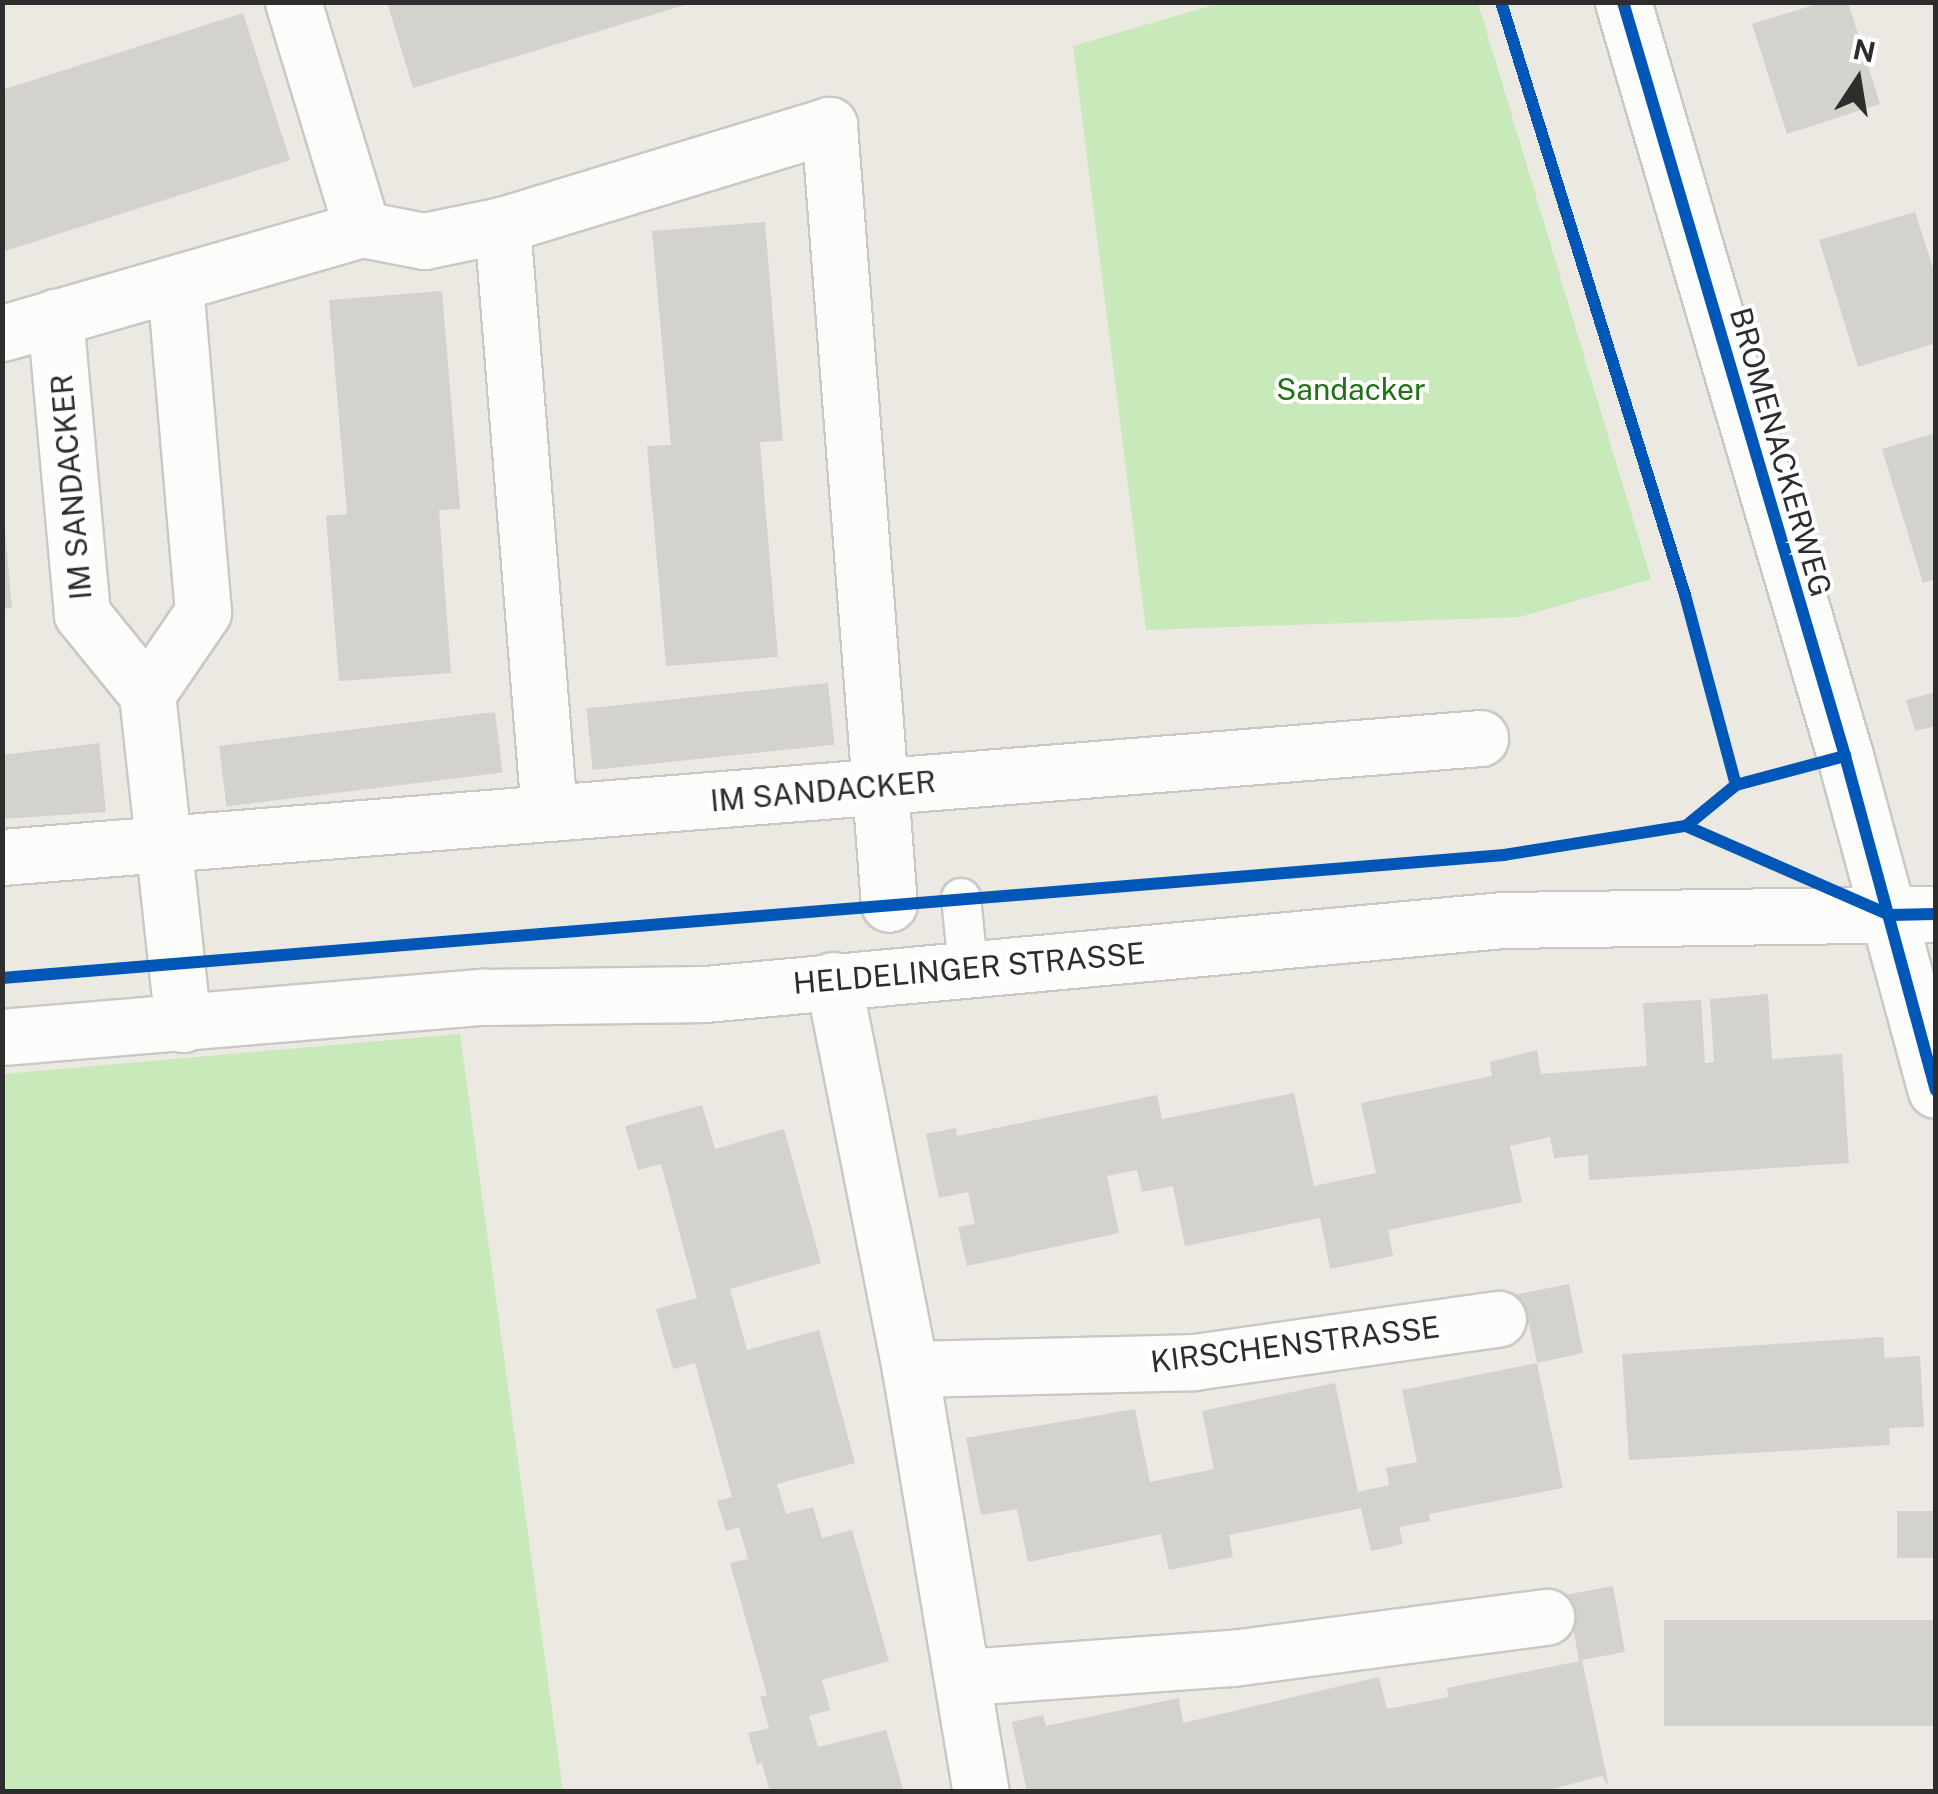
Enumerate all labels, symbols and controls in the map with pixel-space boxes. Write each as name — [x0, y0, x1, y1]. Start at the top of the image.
north arrow — [1808, 30, 1908, 130]
text: N — [1850, 32, 1878, 69]
street label: BROMENACKERWEG — [1722, 303, 1840, 601]
park label: Sandacker — [1276, 371, 1426, 407]
street label: IM SANDACKER — [43, 373, 99, 601]
street label: IM SANDACKER — [709, 763, 937, 819]
street label: HELDELINGER STRASSE — [792, 935, 1146, 1001]
street label: KIRSCHENSTRASSE — [1148, 1308, 1442, 1380]

